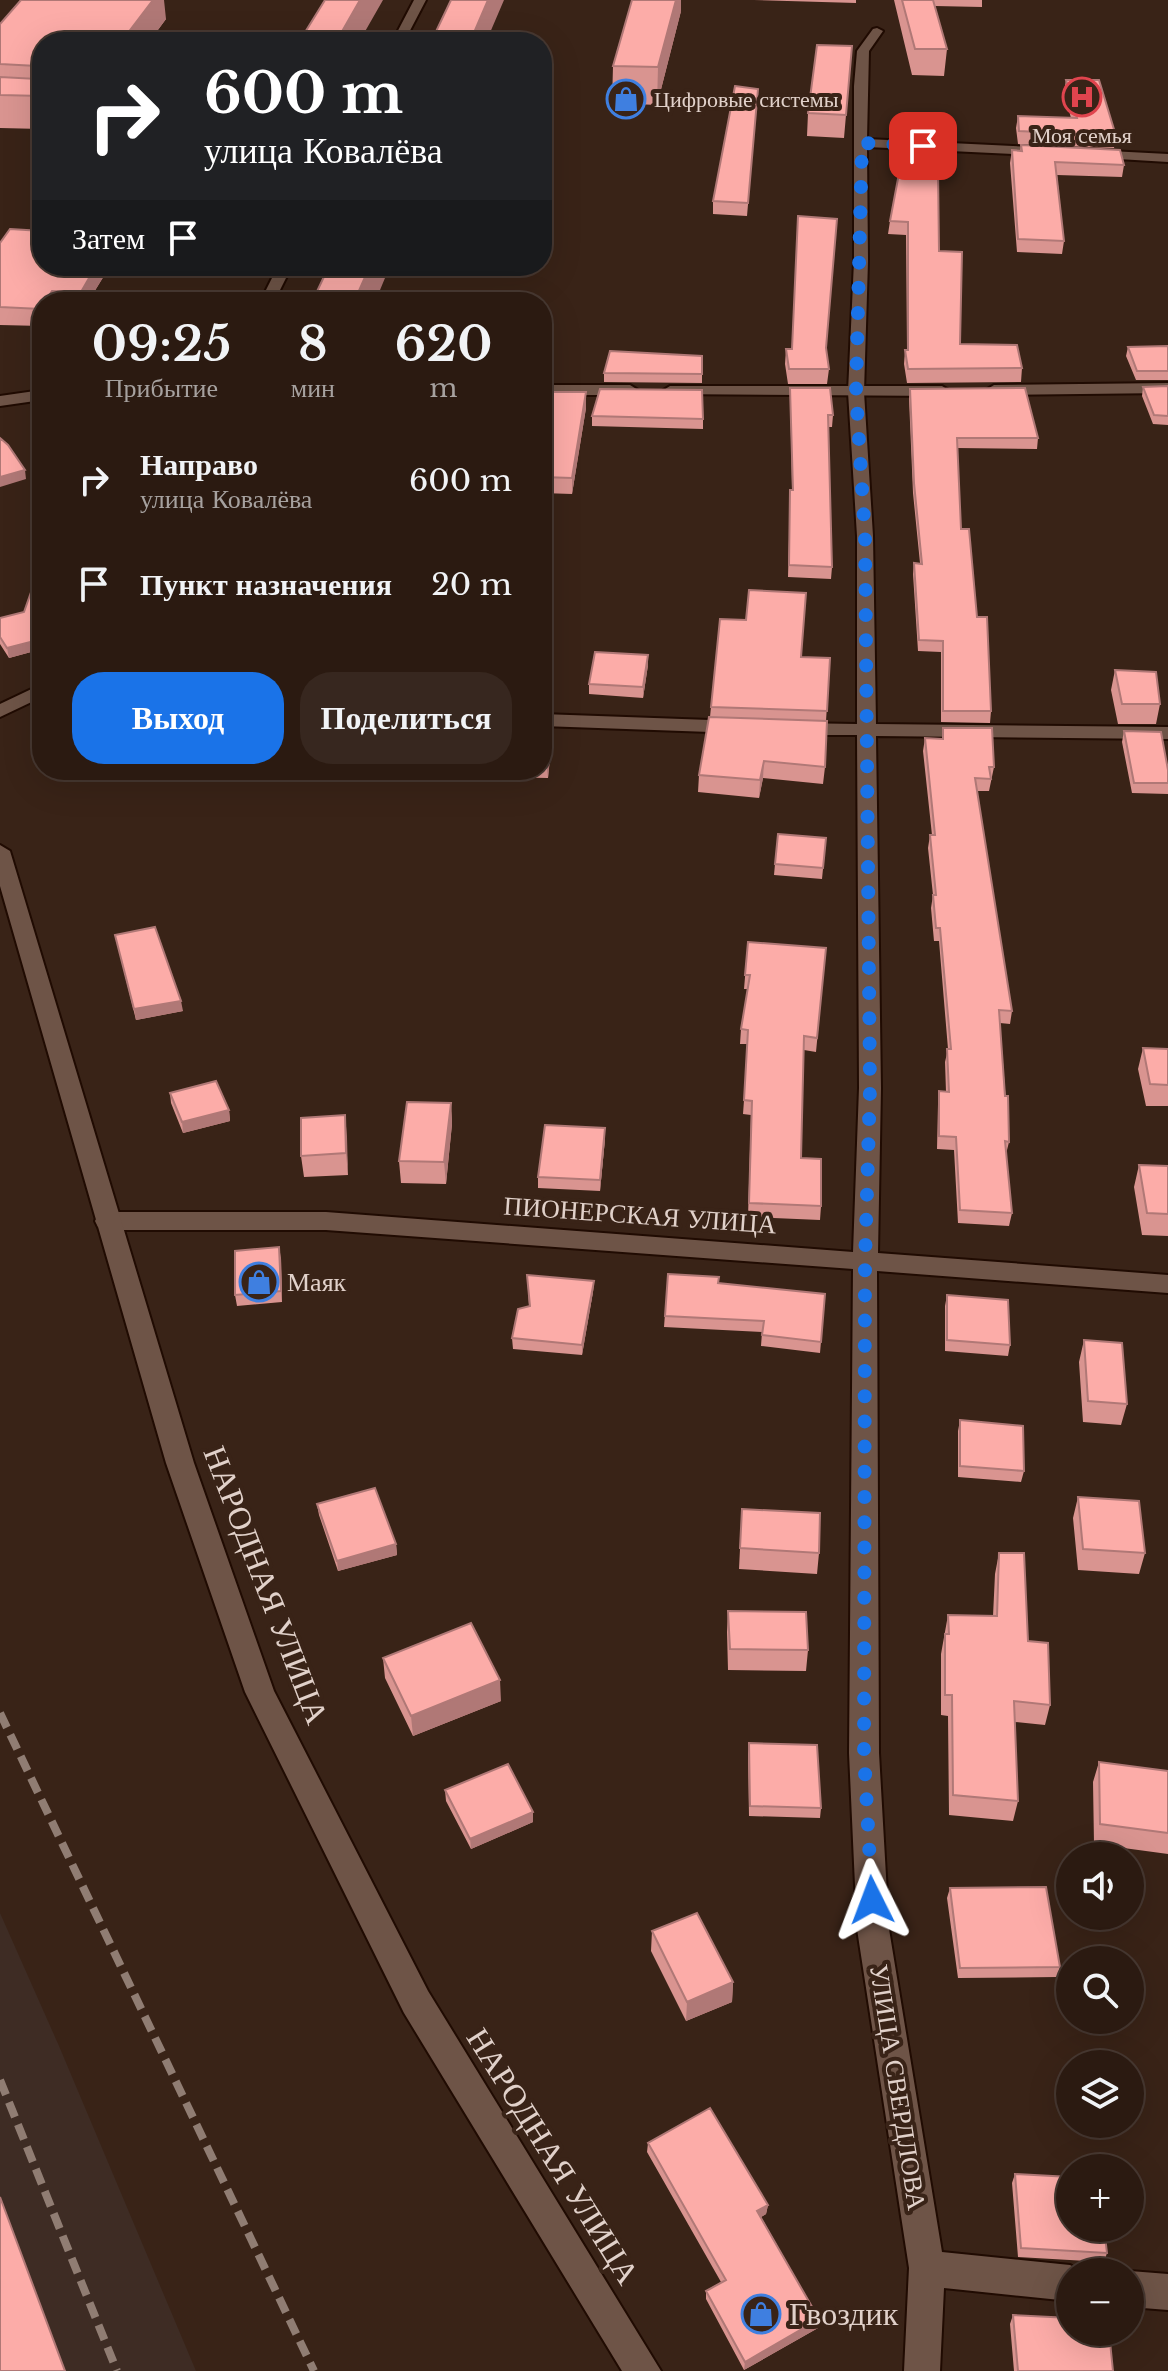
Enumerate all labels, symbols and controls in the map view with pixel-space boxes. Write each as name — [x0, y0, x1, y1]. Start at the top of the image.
text: 600 m — [204, 59, 403, 128]
icon: right — [72, 64, 176, 168]
hospital icon: Моя семья — [1061, 76, 1103, 118]
shop icon: Цифровые системы — [605, 78, 647, 120]
place label: Цифровые системы — [654, 86, 839, 113]
pin — [889, 112, 957, 180]
place label: Моя семья — [1032, 122, 1132, 149]
icon: arrive — [901, 124, 945, 168]
text: улица Ковалёва — [204, 128, 443, 173]
icon: arrive — [161, 216, 205, 260]
text: Затем — [72, 220, 145, 257]
text: 09:25 — [91, 314, 231, 374]
text: 8 — [298, 314, 328, 374]
text: 620 — [394, 314, 493, 374]
text: Прибытие — [105, 372, 218, 404]
text: мин — [291, 372, 335, 404]
text: m — [430, 372, 457, 404]
text: Направо — [140, 446, 258, 483]
icon: right — [72, 458, 116, 502]
text: 600 m — [409, 462, 512, 499]
text: улица Ковалёва — [140, 483, 312, 515]
icon: arrive — [72, 562, 116, 606]
text: Пункт назначения — [140, 566, 392, 603]
text: 20 m — [431, 566, 512, 603]
button: Выход — [72, 672, 284, 764]
button: Поделиться — [300, 672, 512, 764]
street label: ПИОНЕРСКАЯ УЛИЦА — [502, 1190, 778, 1241]
shop icon: Маяк — [238, 1261, 280, 1303]
place label: Маяк — [287, 1266, 347, 1298]
street label: НАРОДНАЯ УЛИЦА — [195, 1440, 337, 1730]
map controls — [1056, 1842, 1144, 2346]
button: sound — [1056, 1842, 1144, 1930]
position arrow — [830, 1858, 914, 1942]
button: search — [1056, 1946, 1144, 2034]
street label: УЛИЦА СВЕРДЛОВА — [863, 1962, 933, 2212]
street label: НАРОДНАЯ УЛИЦА — [458, 2020, 648, 2292]
button: layers — [1056, 2050, 1144, 2138]
button: + — [1056, 2154, 1144, 2242]
button: − — [1056, 2258, 1144, 2346]
shop icon: Гвоздик — [740, 2293, 782, 2335]
place label: Гвоздик — [789, 2294, 899, 2334]

